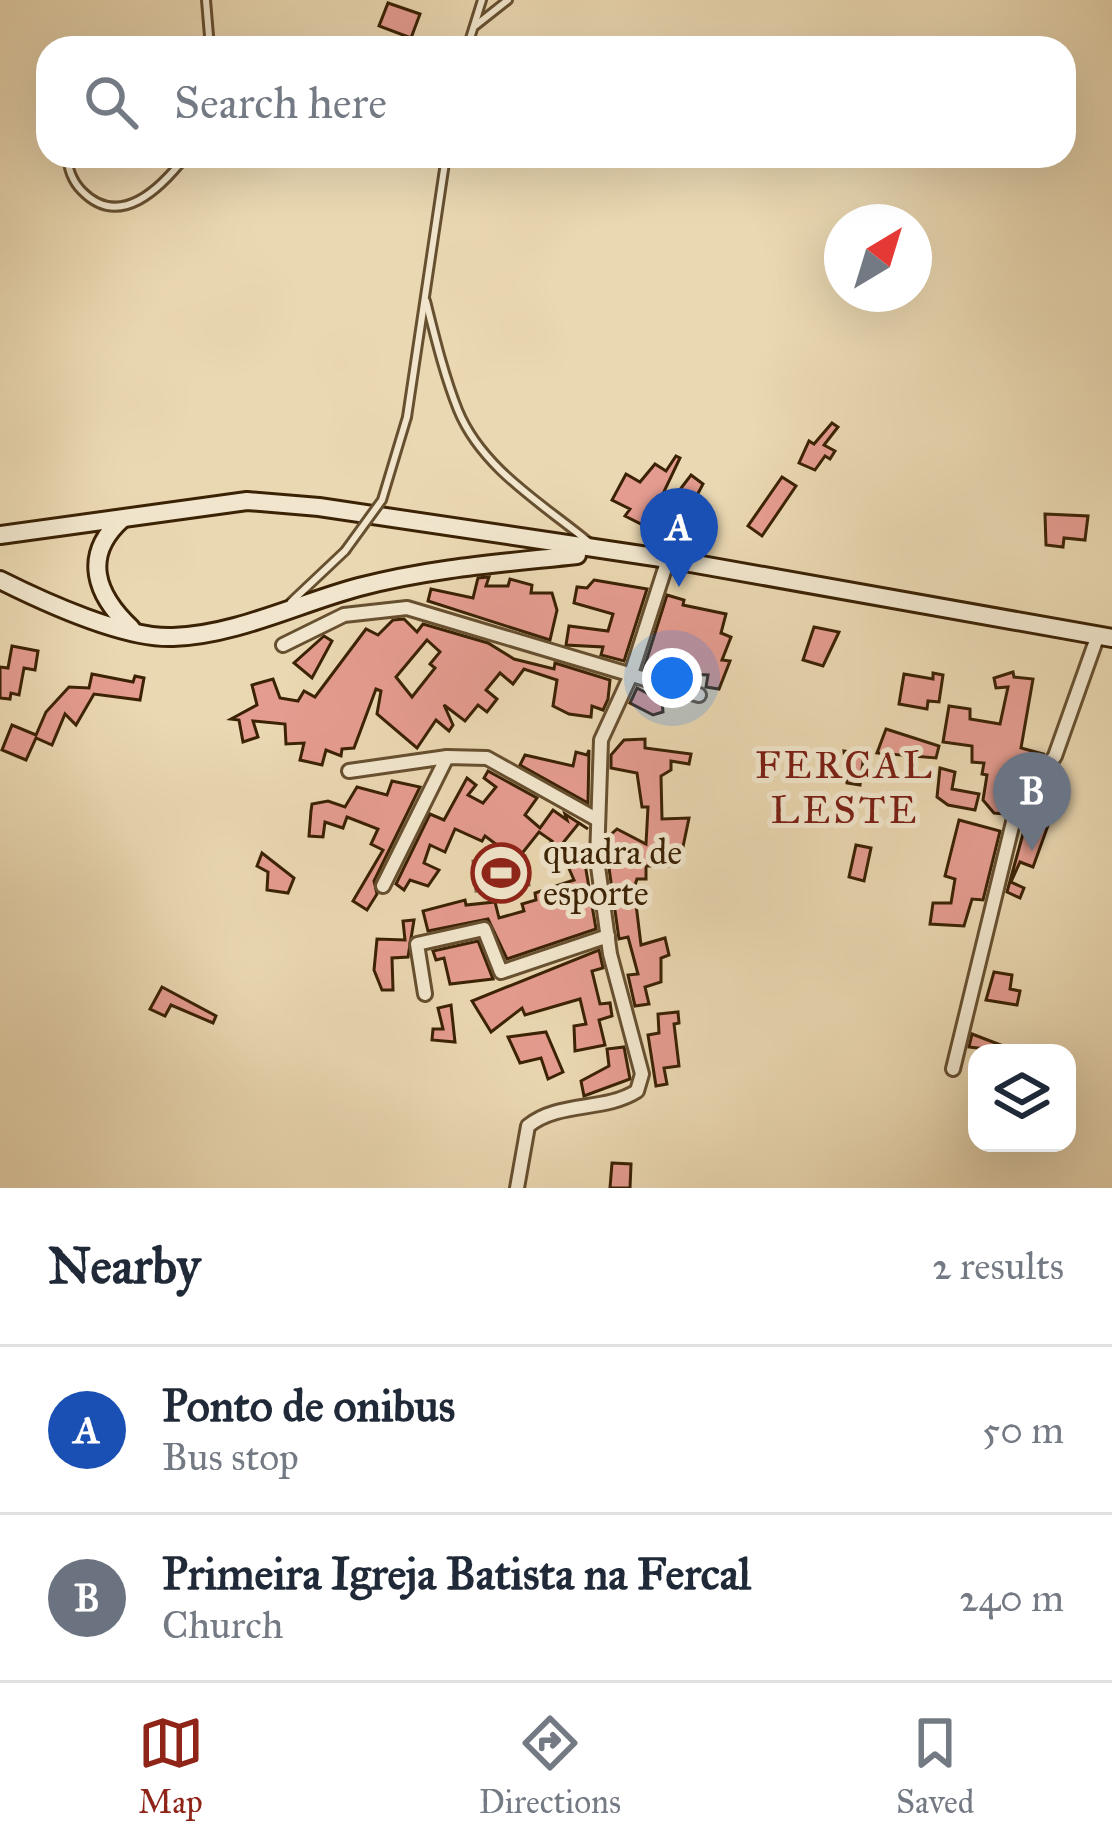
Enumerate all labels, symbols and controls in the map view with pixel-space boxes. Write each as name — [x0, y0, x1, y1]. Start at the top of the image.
search box — [36, 36, 1076, 168]
icon: search — [78, 69, 144, 135]
text: Search here — [174, 75, 387, 130]
north arrow — [824, 204, 932, 312]
pin: A — [640, 488, 718, 587]
your location — [642, 648, 702, 708]
district label: FERCAL LESTE — [755, 741, 935, 834]
pin: B — [993, 752, 1071, 851]
place label: quadra de esporte — [543, 830, 682, 915]
sports icon: quadra de esporte — [470, 842, 532, 904]
map controls — [968, 1044, 1076, 1152]
button: layers — [968, 1044, 1076, 1152]
text: Nearby — [48, 1235, 200, 1297]
text: 2 results — [932, 1242, 1064, 1290]
text: Ponto de onibus — [162, 1378, 455, 1433]
text: A — [74, 1406, 100, 1454]
text: 50 m — [982, 1406, 1064, 1454]
text: Bus stop — [162, 1433, 299, 1481]
text: Primeira Igreja Batista na Fercal — [162, 1546, 751, 1601]
text: B — [74, 1574, 100, 1622]
text: 240 m — [959, 1574, 1064, 1622]
text: Church — [162, 1601, 283, 1649]
tab: Map — [138, 1710, 204, 1822]
tab: Directions — [479, 1710, 621, 1822]
tab: Saved — [896, 1710, 974, 1822]

